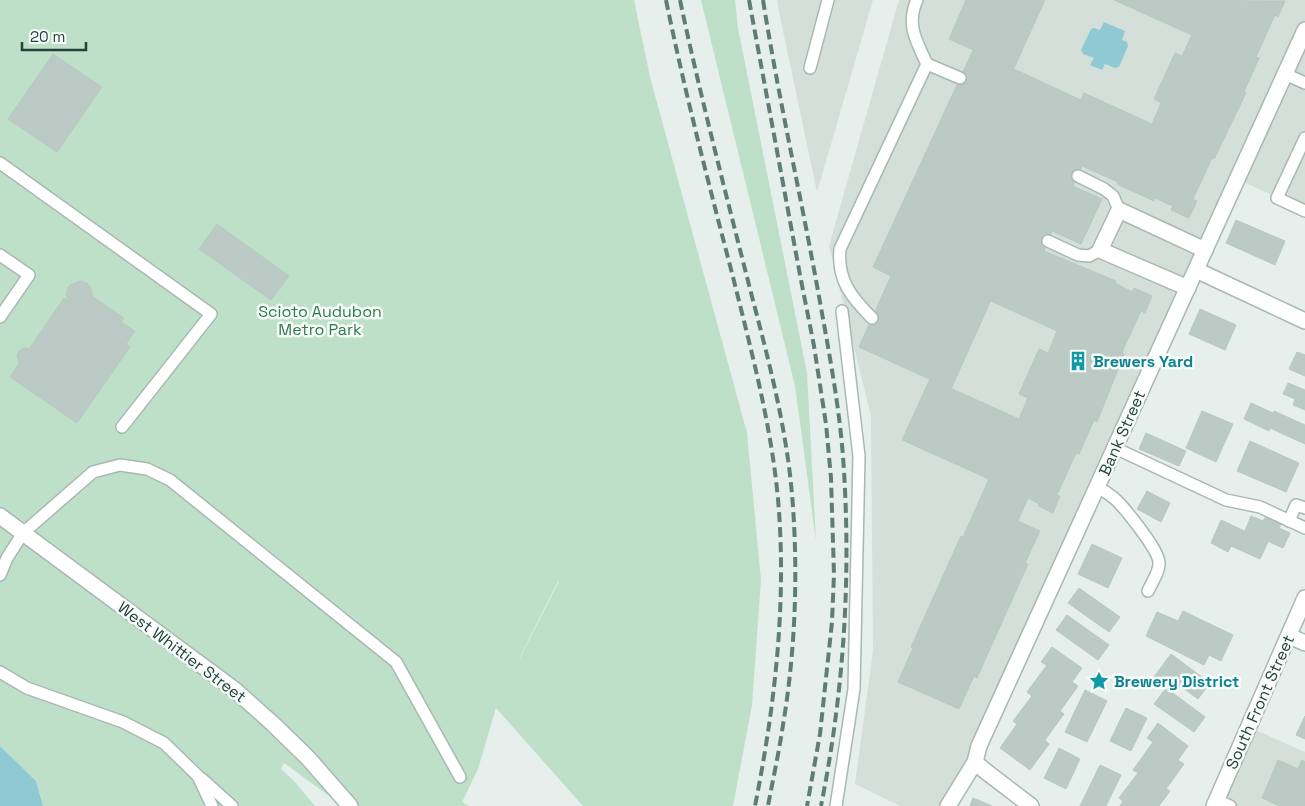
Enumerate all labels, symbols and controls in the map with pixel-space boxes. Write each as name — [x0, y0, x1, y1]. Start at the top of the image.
scale bar — [22, 20, 86, 52]
text: 20 m — [30, 27, 65, 46]
park label: Scioto Audubon Metro Park — [258, 301, 382, 340]
building icon: Brewers Yard — [1067, 350, 1089, 372]
place label: Brewers Yard — [1093, 351, 1193, 372]
street label: Bank Street — [1094, 387, 1150, 479]
street label: West Whittier Street — [114, 597, 250, 707]
street label: South Front Street — [1221, 631, 1299, 773]
place icon: Brewery District — [1088, 670, 1110, 692]
place label: Brewery District — [1114, 671, 1239, 692]

